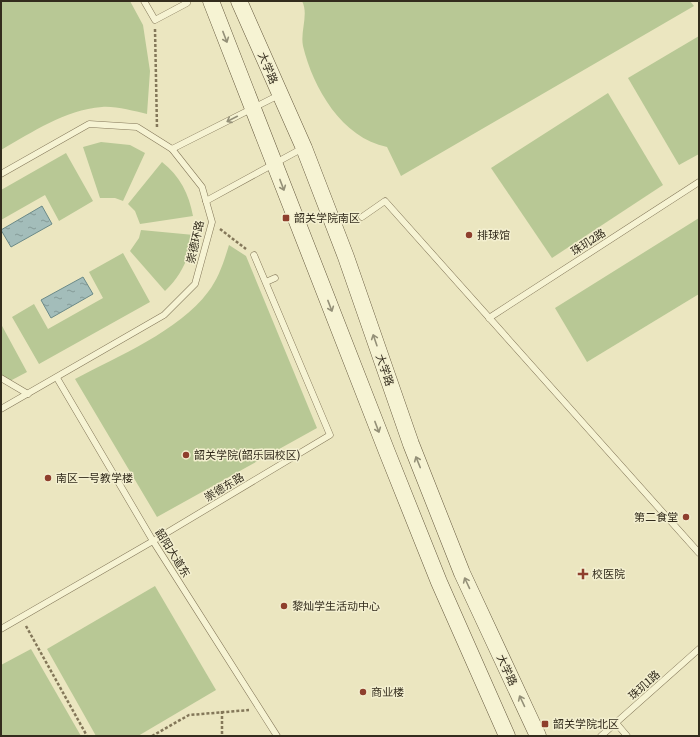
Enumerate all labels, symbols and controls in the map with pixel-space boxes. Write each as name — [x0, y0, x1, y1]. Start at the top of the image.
one-way arrow — [221, 31, 229, 43]
street label: 大学路 — [255, 49, 283, 86]
one-way arrow — [226, 116, 238, 123]
one-way arrow — [279, 178, 287, 190]
place label: 韶关学院南区 — [294, 209, 360, 225]
marker: 韶关学院南区 — [281, 213, 291, 223]
street label: 崇德环路 — [181, 219, 207, 265]
street label: 珠玑2路 — [567, 224, 608, 258]
place label: 排球馆 — [477, 226, 510, 242]
marker: 排球馆 — [464, 230, 474, 240]
one-way arrow — [326, 299, 334, 311]
one-way arrow — [370, 334, 378, 346]
street label: 大学路 — [373, 351, 399, 388]
one-way arrow — [373, 420, 381, 432]
place label: 韶关学院(韶乐园校区) — [194, 446, 300, 462]
marker: 韶关学院(韶乐园校区) — [181, 450, 191, 460]
one-way arrow — [414, 457, 422, 469]
street label: 崇德东路 — [201, 468, 246, 504]
place label: 南区一号教学楼 — [56, 469, 133, 485]
marker: 南区一号教学楼 — [43, 473, 53, 483]
place label: 第二食堂 — [634, 508, 678, 524]
marker: 第二食堂 — [681, 512, 691, 522]
street label: 韶阳大道东 — [152, 525, 195, 580]
place label: 校医院 — [592, 565, 625, 581]
marker: 校医院 — [577, 568, 589, 580]
one-way arrow — [463, 577, 470, 589]
place label: 黎灿学生活动中心 — [292, 597, 380, 613]
marker: 黎灿学生活动中心 — [279, 601, 289, 611]
street label: 大学路 — [494, 651, 522, 688]
street label: 珠玑1路 — [624, 666, 663, 703]
place label: 商业楼 — [371, 683, 404, 699]
marker: 商业楼 — [358, 687, 368, 697]
one-way arrow — [518, 695, 525, 707]
place label: 韶关学院北区 — [553, 715, 619, 731]
marker: 韶关学院北区 — [540, 719, 550, 729]

